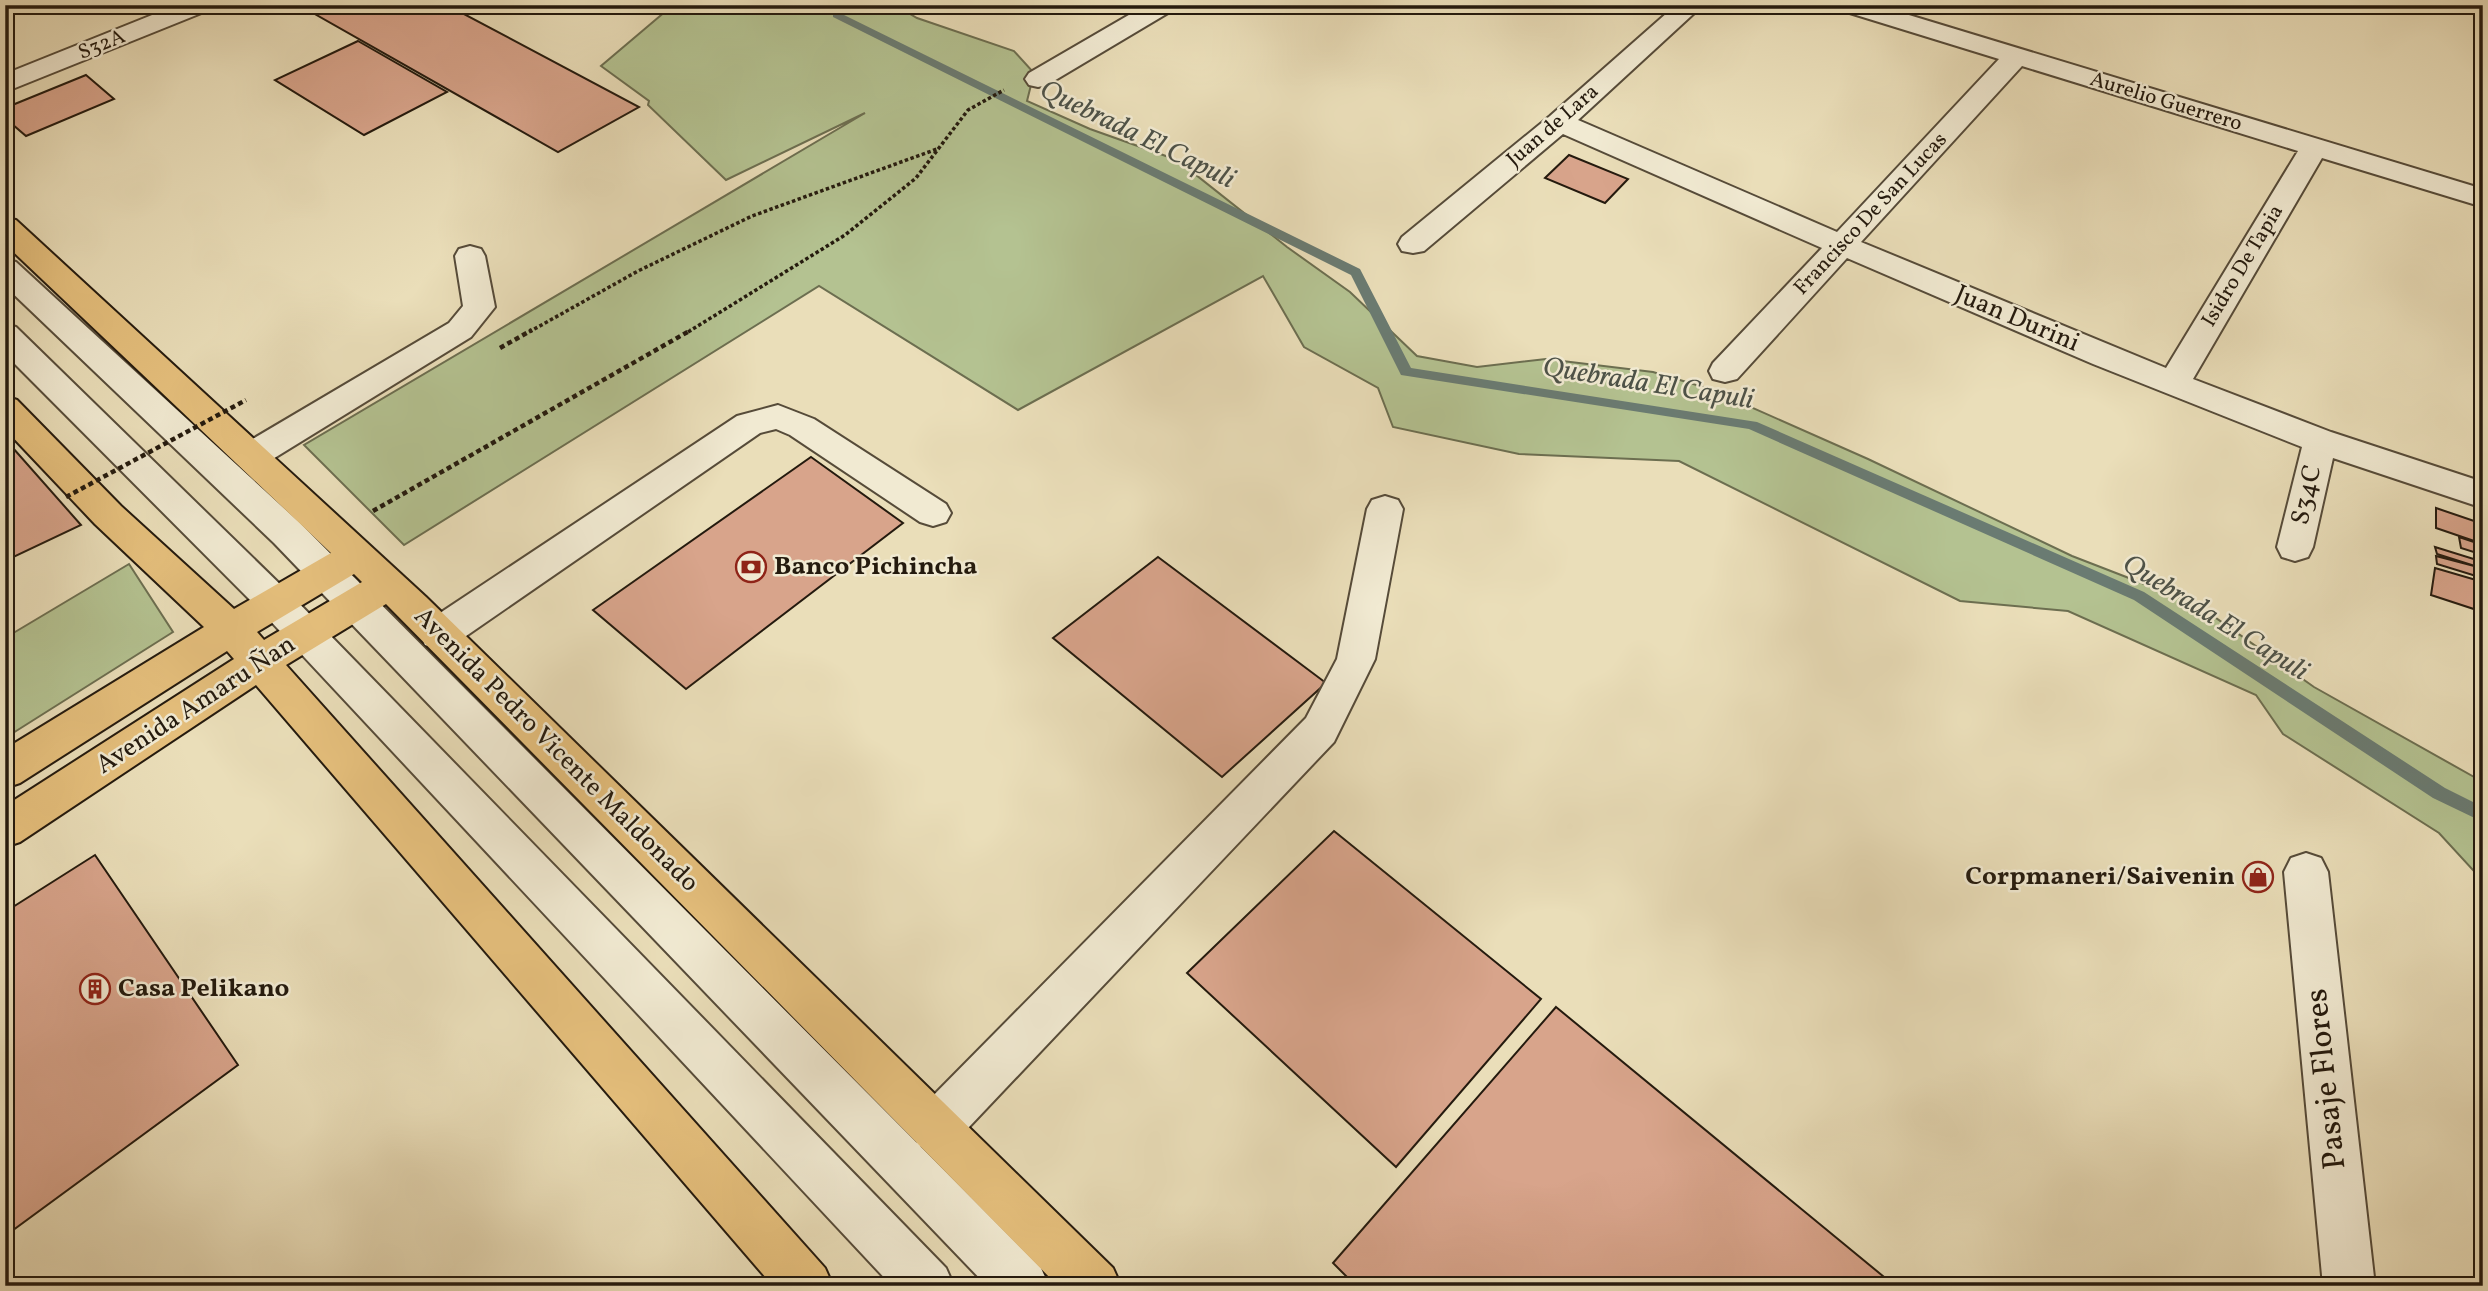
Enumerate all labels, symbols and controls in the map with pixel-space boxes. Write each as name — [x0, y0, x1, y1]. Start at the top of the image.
street label: S32A — [74, 22, 130, 68]
street label: Aurelio Guerrero — [2086, 65, 2246, 139]
water label: Quebrada El Capuli — [1033, 71, 1242, 200]
street label: Juan de Lara — [1501, 78, 1605, 174]
street label: Francisco De San Lucas — [1788, 126, 1954, 302]
street label: Isidro De Tapia — [2195, 199, 2291, 333]
street label: Juan Durini — [1949, 277, 2085, 361]
water label: Quebrada El Capuli — [1540, 348, 1757, 420]
street label: S34C — [2283, 462, 2331, 528]
water label: Quebrada El Capuli — [2114, 545, 2317, 692]
place label: Banco Pichincha — [774, 549, 978, 585]
bank icon: Banco Pichincha — [734, 550, 768, 584]
street label: Avenida Pedro Vicente Maldonado — [405, 599, 707, 901]
street label: Avenida Amaru Ñan — [89, 627, 303, 783]
place label: Corpmaneri/Saivenin — [1965, 859, 2235, 895]
shop icon: Corpmaneri/Saivenin — [2241, 860, 2275, 894]
place label: Casa Pelikano — [118, 971, 289, 1007]
building icon: Casa Pelikano — [78, 972, 112, 1006]
street label: Pasaje Flores — [2296, 986, 2358, 1172]

